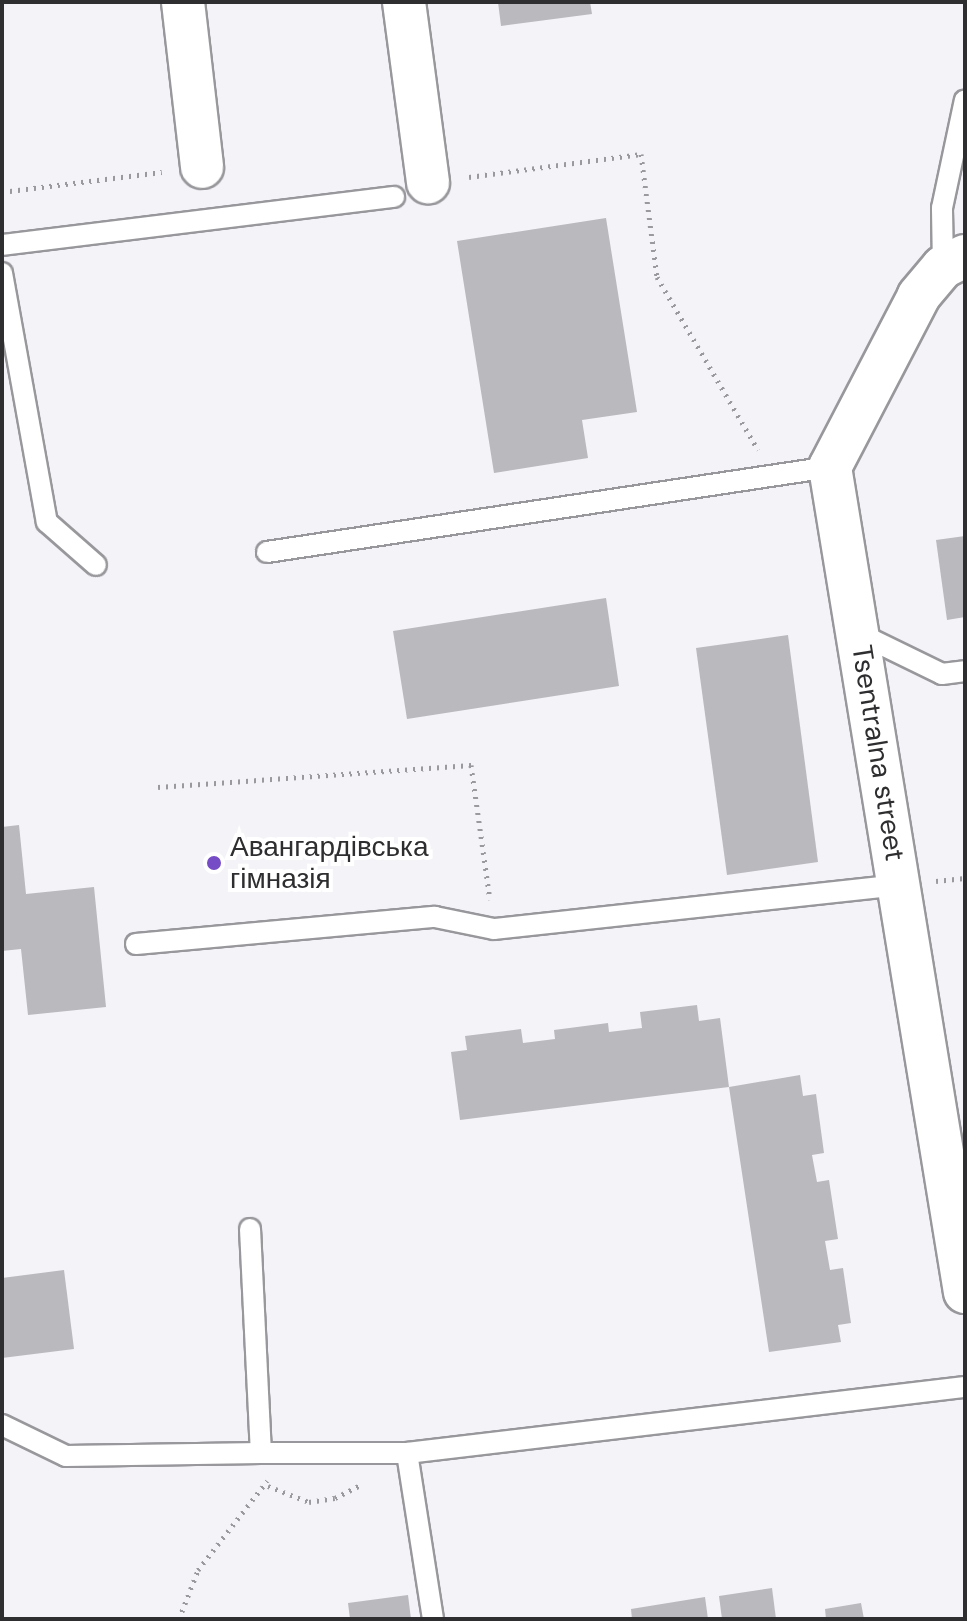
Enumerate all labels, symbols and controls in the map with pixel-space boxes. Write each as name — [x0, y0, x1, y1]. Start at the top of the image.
street label: Tsentralna street — [844, 643, 912, 863]
place label: Авангардівська гімназія — [230, 830, 429, 896]
marker: Авангардівська гімназія — [205, 854, 223, 872]

